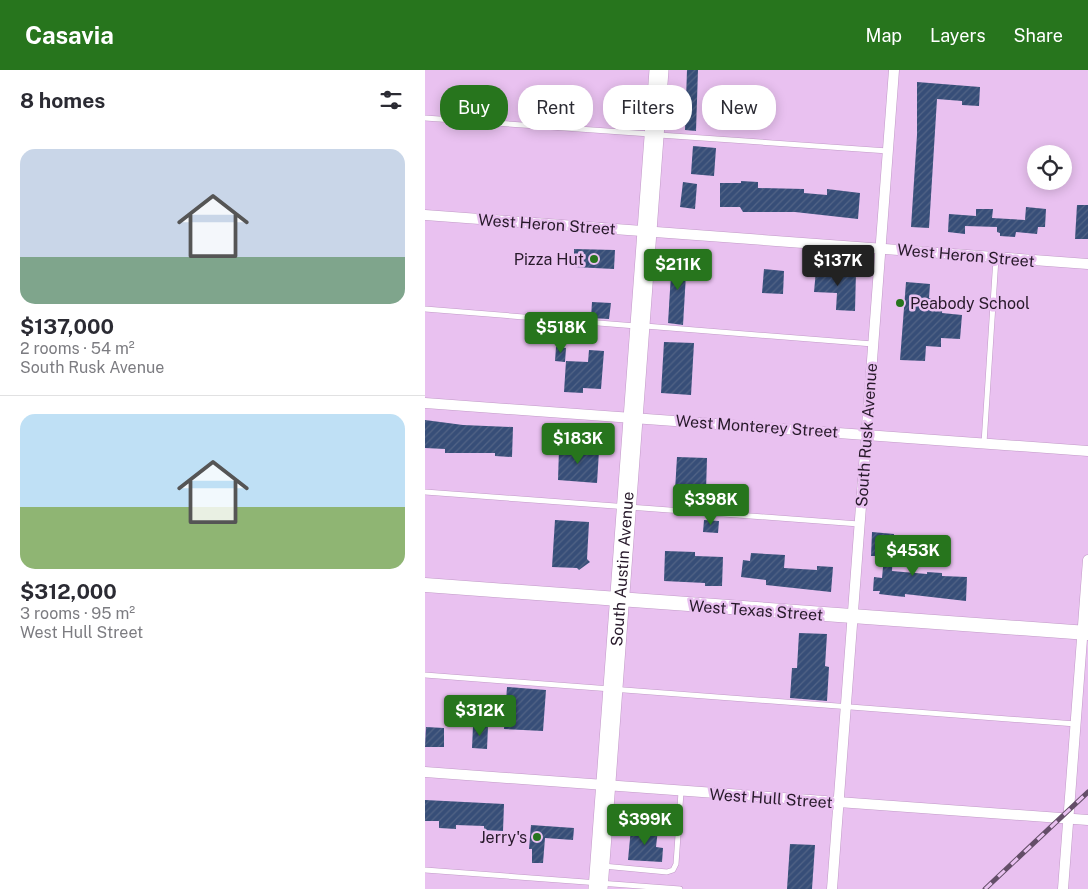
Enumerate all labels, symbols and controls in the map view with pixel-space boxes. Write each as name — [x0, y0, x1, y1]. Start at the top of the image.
text: Casavia — [25, 21, 114, 49]
text: Map — [866, 25, 902, 46]
text: Layers — [930, 25, 986, 46]
text: Share — [1014, 25, 1063, 46]
chip: Buy — [440, 85, 508, 130]
chip: Rent — [518, 85, 593, 130]
chip: Filters — [603, 85, 692, 130]
chip: New — [702, 85, 776, 130]
icon: filters — [377, 86, 405, 114]
text: 8 homes — [20, 88, 105, 113]
map controls — [1027, 145, 1072, 190]
button: locate — [1027, 145, 1072, 190]
icon: home — [168, 181, 258, 271]
street label: West Heron Street — [478, 210, 616, 239]
street label: West Heron Street — [896, 240, 1035, 271]
pin: $137K — [803, 244, 873, 287]
pin: $211K — [643, 248, 713, 291]
place label: Pizza Hut — [514, 250, 584, 269]
text: $137K — [813, 251, 863, 270]
marker: Pizza Hut — [588, 253, 600, 265]
text: $211K — [655, 255, 701, 274]
place label: Peabody School — [910, 294, 1030, 313]
marker: Peabody School — [894, 297, 906, 309]
pin: $518K — [526, 312, 596, 354]
text: $137,000 — [20, 314, 114, 339]
text: $518K — [536, 318, 586, 337]
text: 2 rooms · 54 m² — [20, 339, 135, 358]
text: South Rusk Avenue — [20, 358, 164, 377]
street label: South Rusk Avenue — [852, 362, 881, 508]
street label: West Monterey Street — [675, 411, 839, 442]
pin: $183K — [543, 422, 613, 465]
text: $183K — [553, 429, 603, 448]
icon: home — [168, 447, 258, 537]
pin: $398K — [676, 484, 746, 526]
text: $398K — [684, 490, 738, 509]
street label: South Austin Avenue — [607, 491, 638, 647]
pin: $453K — [878, 534, 948, 577]
text: $453K — [886, 541, 940, 560]
text: $312,000 — [20, 579, 117, 604]
street label: West Texas Street — [688, 596, 824, 625]
text: 3 rooms · 95 m² — [20, 604, 135, 623]
text: West Hull Street — [20, 623, 143, 642]
pin: $312K — [445, 694, 515, 737]
text: $312K — [455, 701, 505, 720]
street label: West Hull Street — [709, 785, 833, 812]
pin: $399K — [610, 804, 680, 846]
text: $399K — [618, 810, 672, 829]
place label: Jerry's — [479, 828, 527, 847]
marker: Jerry's — [531, 831, 543, 843]

